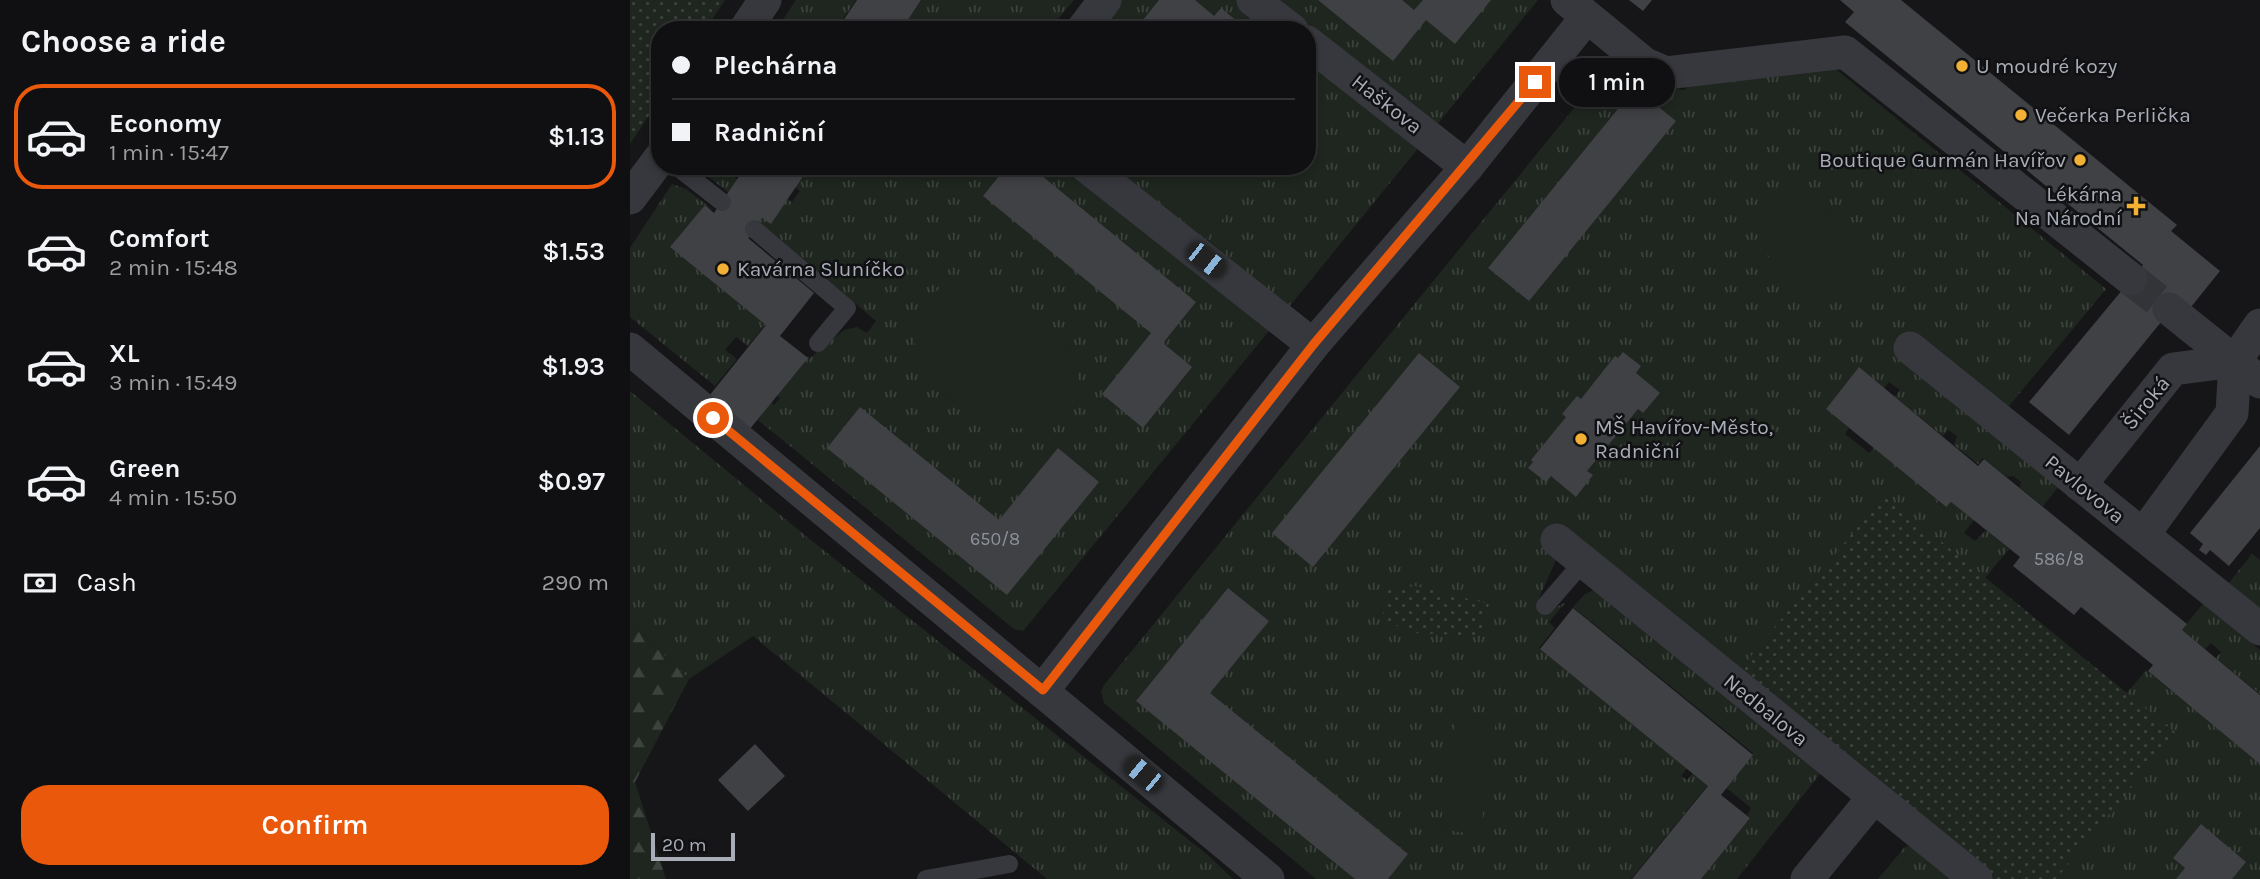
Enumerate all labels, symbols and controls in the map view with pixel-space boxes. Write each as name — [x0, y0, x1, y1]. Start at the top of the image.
text: Choose a ride — [21, 23, 226, 60]
text: Plechárna — [714, 50, 838, 81]
place label: U moudré kozy — [1976, 54, 2118, 78]
callout: 1 min — [1560, 57, 1675, 106]
marker: U moudré kozy — [1954, 58, 1970, 74]
route end — [1519, 66, 1551, 98]
street label: Haškova — [1347, 69, 1427, 139]
text: 1 min — [1588, 69, 1646, 96]
place label: Večerka Perlička — [2035, 103, 2191, 127]
icon: car — [25, 105, 88, 168]
marker: Večerka Perlička — [2013, 107, 2029, 123]
text: Economy — [109, 108, 221, 139]
text: Radniční — [714, 117, 825, 148]
text: $1.13 — [548, 121, 605, 152]
text: 1 min · 15:47 — [109, 139, 229, 166]
place label: Boutique Gurmán Havířov — [1819, 148, 2066, 172]
marker: Boutique Gurmán Havířov — [2072, 152, 2088, 168]
place label: Lékárna Na Národní — [2015, 182, 2123, 230]
marker: Lékárna Na Národní — [2128, 198, 2144, 214]
icon: car — [25, 220, 88, 283]
text: Comfort — [109, 223, 210, 254]
text: $1.53 — [542, 236, 605, 267]
car — [1183, 239, 1230, 281]
text: 2 min · 15:48 — [109, 254, 238, 281]
place label: Kavárna Sluníčko — [737, 257, 905, 281]
marker: Kavárna Sluníčko — [715, 261, 731, 277]
icon: car — [25, 335, 88, 398]
text: XL — [109, 338, 140, 369]
text: $1.93 — [541, 351, 605, 382]
text: 3 min · 15:49 — [109, 369, 237, 396]
street label: Široká — [2117, 372, 2175, 434]
route start — [697, 402, 729, 434]
place label: MŠ Havířov-Město, Radniční — [1595, 415, 1773, 463]
marker: MŠ Havířov-Město, Radniční — [1573, 431, 1589, 447]
icon: car — [25, 450, 88, 513]
street label: Pavlovova — [2040, 450, 2130, 528]
text: Green — [109, 453, 181, 484]
text: $0.97 — [538, 466, 605, 497]
text: 4 min · 15:50 — [109, 484, 237, 511]
house number: 650/8 — [970, 528, 1020, 550]
house number: 586/8 — [2034, 548, 2084, 570]
icon: cash — [21, 564, 59, 602]
text: Cash — [77, 567, 137, 598]
text: 290 m — [542, 569, 609, 596]
street label: Nedbalova — [1719, 669, 1813, 751]
car — [1121, 752, 1166, 796]
button: Confirm — [21, 785, 609, 865]
scale bar — [651, 830, 735, 862]
text: 20 m — [662, 834, 707, 856]

